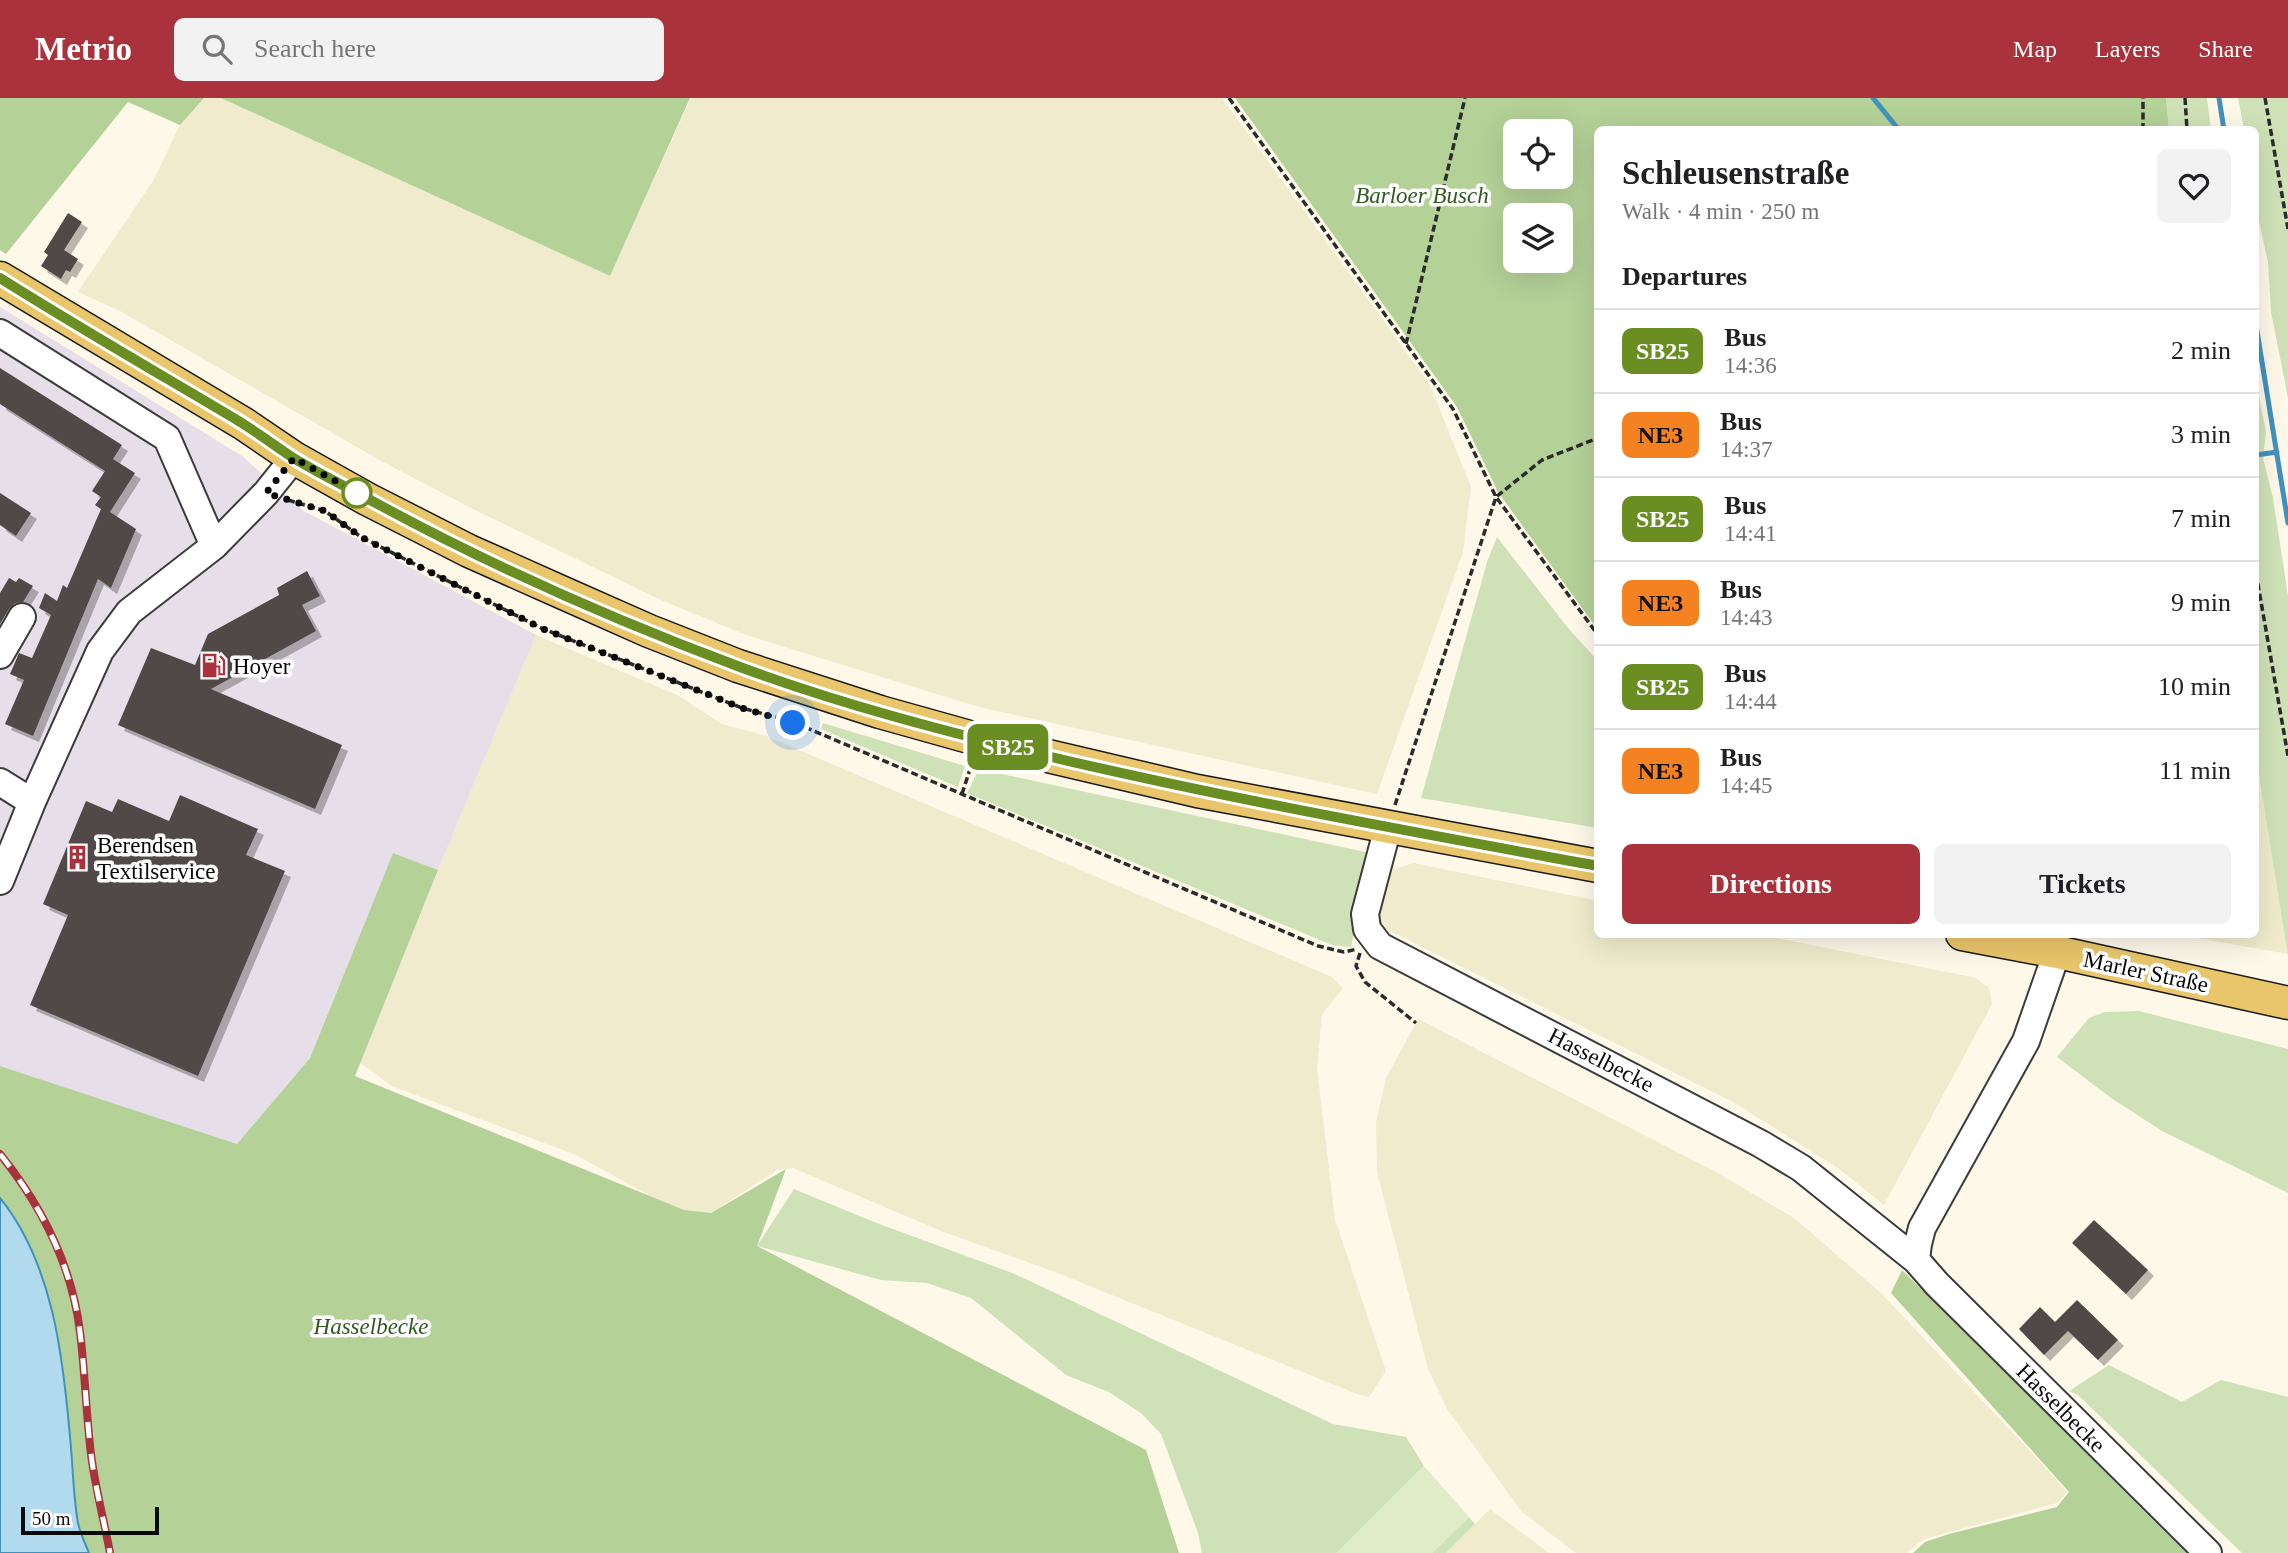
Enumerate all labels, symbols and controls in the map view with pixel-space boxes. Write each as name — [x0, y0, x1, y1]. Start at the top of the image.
search box — [174, 18, 664, 81]
icon: search — [198, 30, 236, 68]
text: Metrio — [35, 31, 132, 67]
text: Search here — [254, 34, 376, 63]
text: Map — [2013, 36, 2057, 62]
text: Layers — [2095, 36, 2160, 62]
text: Share — [2198, 36, 2253, 62]
map controls — [1503, 119, 1573, 273]
button: locate — [1503, 119, 1573, 189]
button: heart — [2157, 149, 2231, 223]
text: Schleusenstraße — [1622, 155, 1849, 191]
park label: Barloer Busch — [1355, 183, 1489, 208]
text: Walk · 4 min · 250 m — [1622, 199, 1819, 224]
button: layers — [1503, 203, 1573, 273]
text: Departures — [1622, 262, 1747, 291]
text: Bus — [1724, 323, 1766, 352]
text: 2 min — [2171, 336, 2231, 365]
text: SB25 — [1636, 338, 1689, 364]
text: 14:36 — [1724, 353, 1777, 378]
text: Bus — [1720, 407, 1762, 436]
text: 3 min — [2171, 420, 2231, 449]
text: NE3 — [1638, 422, 1683, 448]
text: 14:37 — [1720, 437, 1772, 462]
unlabelled marker — [342, 478, 372, 508]
text: Bus — [1724, 491, 1766, 520]
text: 7 min — [2171, 504, 2231, 533]
text: SB25 — [1636, 506, 1689, 532]
text: 14:41 — [1724, 521, 1777, 546]
text: Bus — [1720, 575, 1762, 604]
text: 9 min — [2171, 588, 2231, 617]
text: NE3 — [1638, 590, 1683, 616]
text: 14:43 — [1720, 605, 1772, 630]
fuel station icon: Hoyer — [199, 652, 227, 680]
place label: Hoyer — [233, 654, 291, 679]
text: Bus — [1724, 659, 1766, 688]
text: 10 min — [2158, 672, 2231, 701]
text: SB25 — [1636, 674, 1689, 700]
text: 14:44 — [1724, 689, 1777, 714]
your location — [775, 705, 810, 740]
line badge: SB25 — [959, 724, 1057, 770]
text: SB25 — [981, 734, 1035, 760]
text: Bus — [1720, 743, 1762, 772]
text: 11 min — [2159, 756, 2231, 785]
text: NE3 — [1638, 758, 1683, 784]
text: 14:45 — [1720, 773, 1772, 798]
place label: Berendsen Textilservice — [97, 833, 215, 884]
building icon: Berendsen Textilservice — [63, 844, 91, 872]
button: Directions — [1622, 844, 1920, 924]
button: Tickets — [1934, 844, 2231, 924]
street label: Marler Straße — [2081, 947, 2211, 997]
street label: Hasselbecke — [1544, 1023, 1658, 1097]
park label: Hasselbecke — [313, 1314, 428, 1339]
street label: Hasselbecke — [2012, 1359, 2110, 1457]
scale bar — [21, 1504, 159, 1536]
text: 50 m — [32, 1508, 71, 1529]

